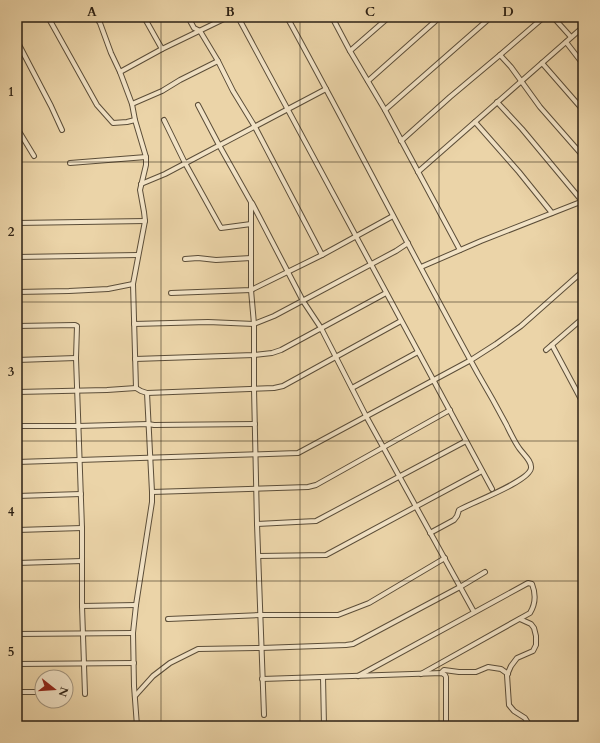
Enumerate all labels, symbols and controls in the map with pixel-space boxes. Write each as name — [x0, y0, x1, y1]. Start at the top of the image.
text: A — [87, 3, 97, 21]
text: B — [225, 3, 235, 21]
text: C — [365, 3, 375, 21]
text: D — [502, 3, 514, 21]
text: 1 — [8, 83, 14, 101]
text: 2 — [8, 223, 15, 241]
text: 3 — [8, 363, 15, 381]
text: 4 — [8, 503, 15, 521]
text: 5 — [8, 643, 14, 661]
north arrow — [34, 669, 74, 709]
text: N — [54, 685, 72, 699]

